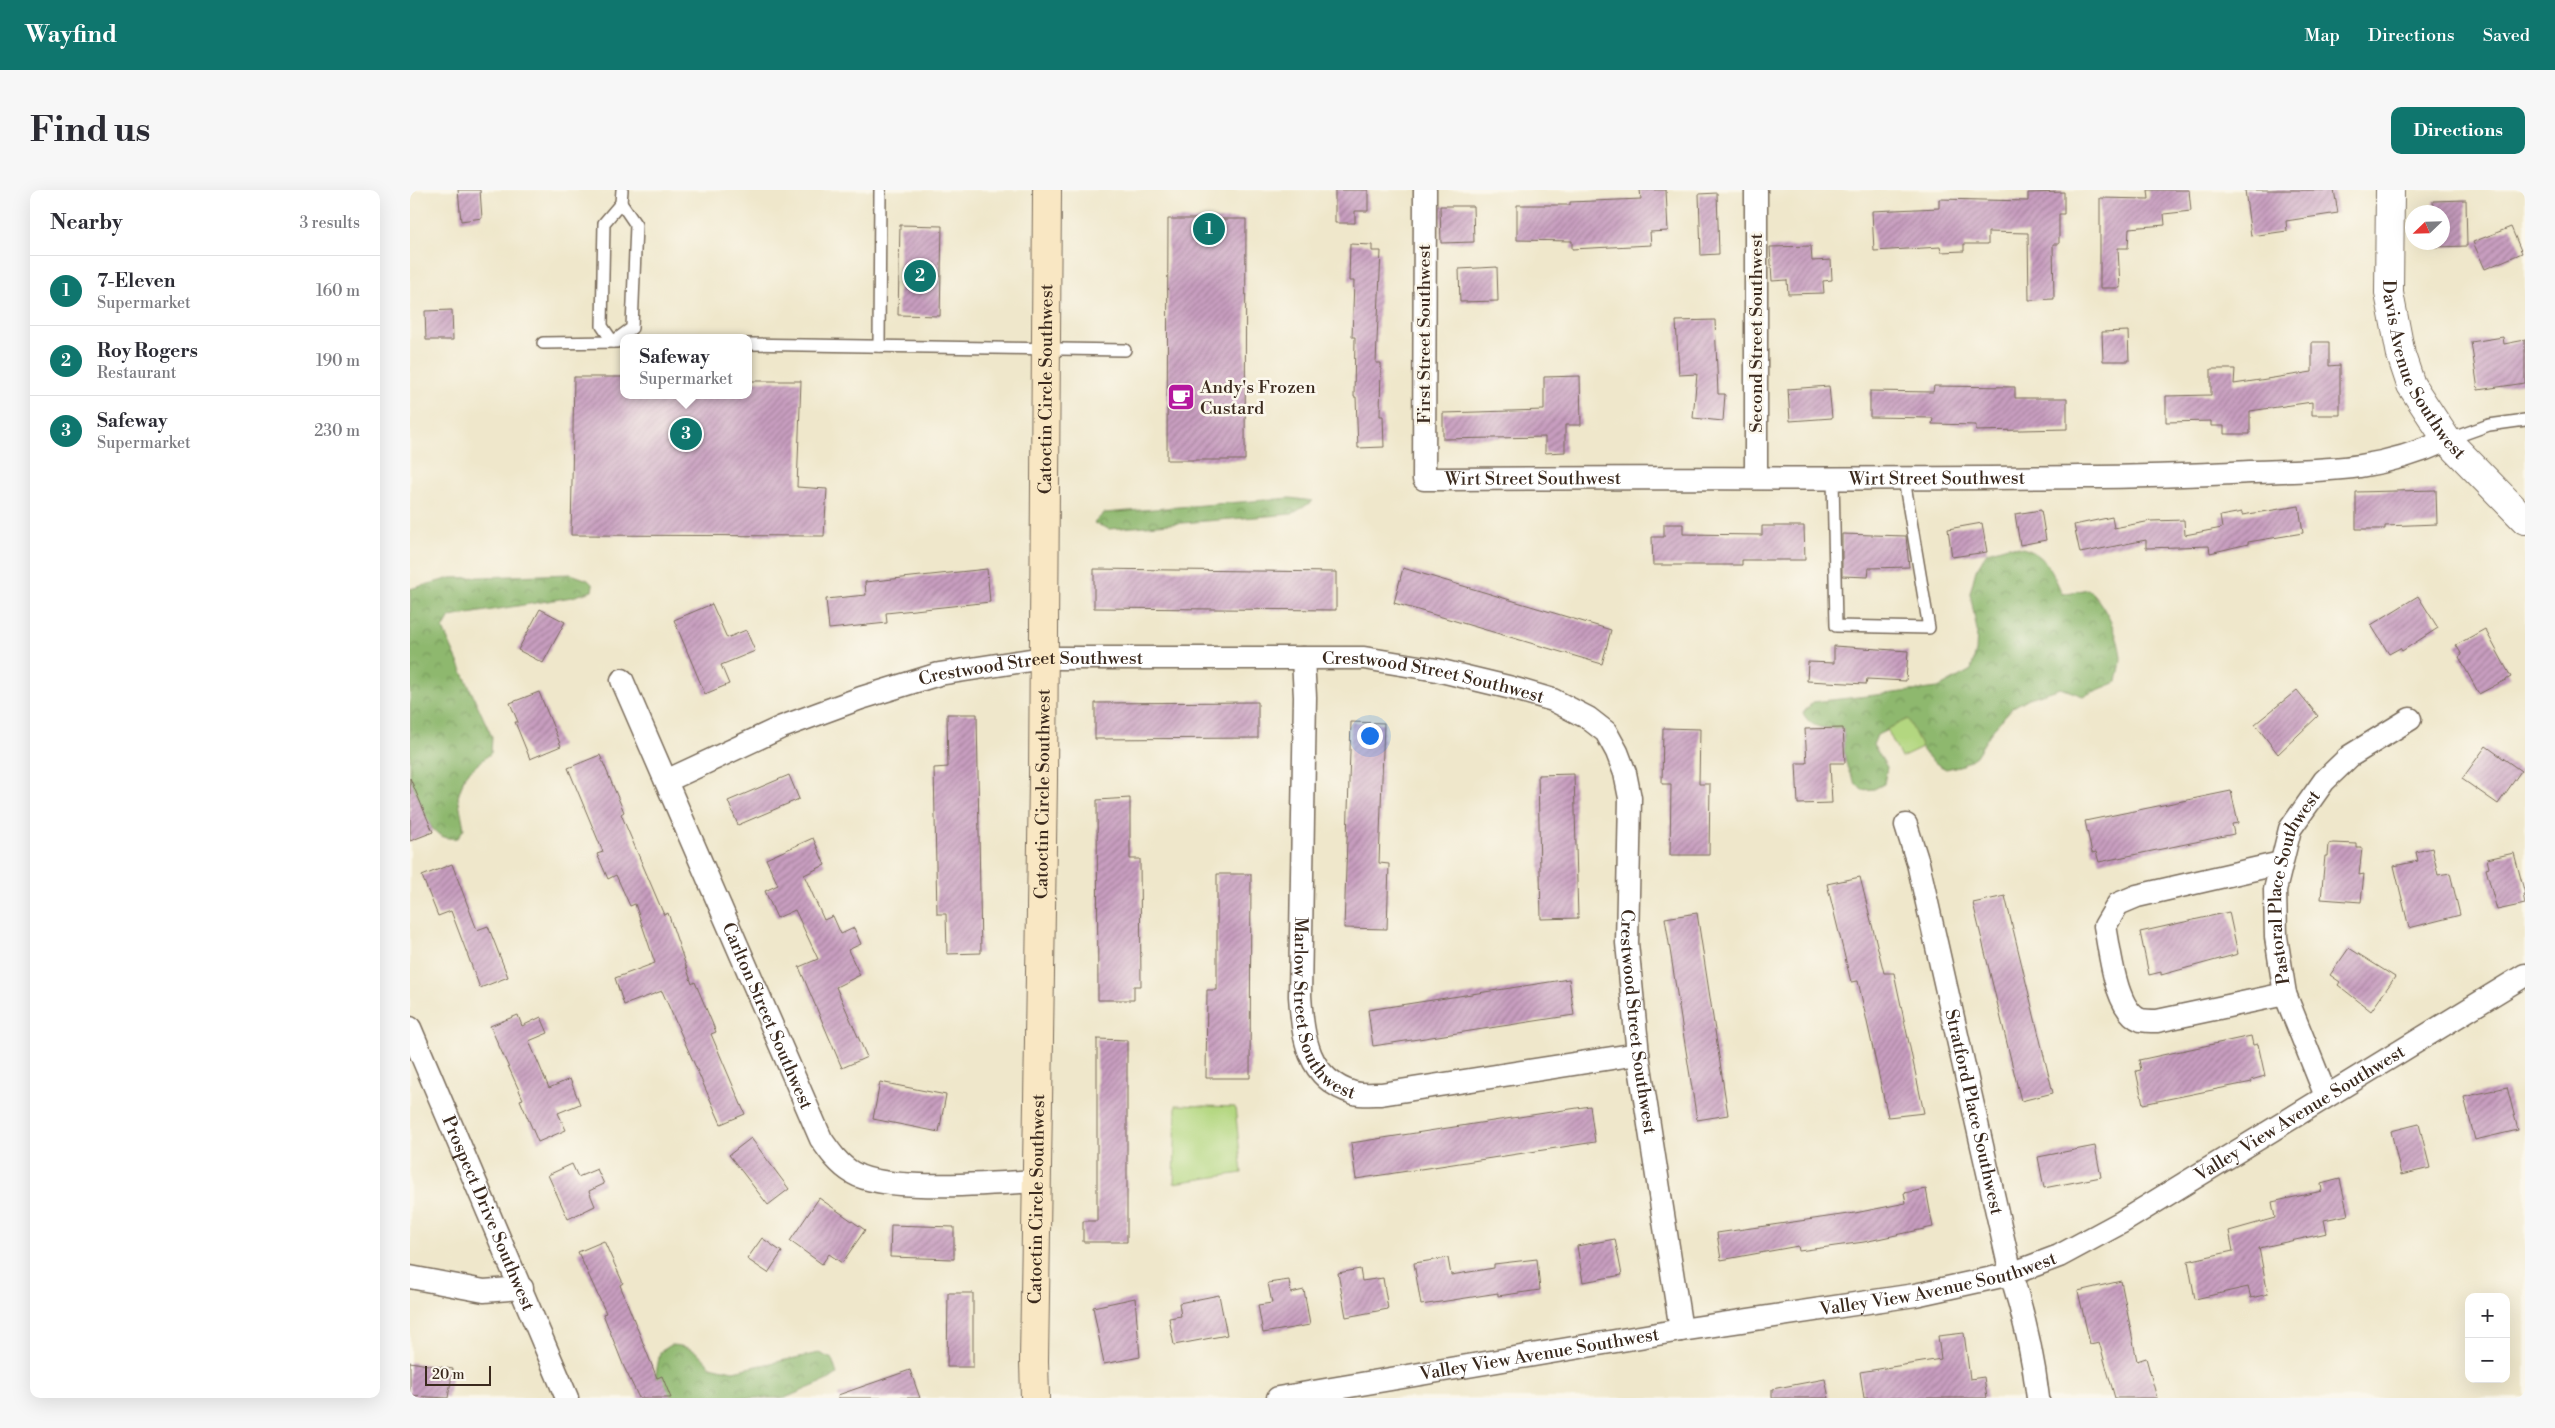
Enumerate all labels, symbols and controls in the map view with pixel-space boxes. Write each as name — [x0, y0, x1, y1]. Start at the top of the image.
text: Wayfind — [25, 20, 117, 50]
text: Map — [2304, 24, 2340, 47]
text: Directions — [2368, 24, 2455, 47]
text: Saved — [2483, 24, 2530, 47]
button: Directions — [2391, 107, 2525, 154]
text: Find us — [30, 109, 150, 152]
north arrow — [2405, 205, 2450, 250]
text: Nearby — [50, 210, 123, 236]
pin: 1 — [1193, 210, 1225, 248]
text: 3 results — [299, 213, 360, 233]
street label: Second Street Southwest — [1745, 233, 1768, 433]
street label: First Street Southwest — [1413, 243, 1436, 424]
pin: 2 — [904, 257, 936, 295]
text: 7-Eleven — [97, 269, 175, 293]
street label: Davis Avenue Southwest — [2377, 280, 2471, 465]
text: 1 — [62, 281, 70, 301]
text: 160 m — [316, 281, 360, 301]
street label: Catoctin Circle Southwest — [1034, 283, 1058, 494]
text: Supermarket — [97, 293, 191, 313]
popup — [620, 334, 752, 399]
text: Roy Rogers — [97, 339, 198, 363]
text: Safeway — [639, 345, 710, 369]
text: 2 — [61, 351, 71, 371]
text: 190 m — [316, 351, 360, 371]
text: Restaurant — [97, 363, 176, 383]
text: Supermarket — [639, 369, 733, 389]
place label: Andy's Frozen Custard — [1199, 376, 1316, 420]
cafe icon: Andy's Frozen Custard — [1166, 382, 1196, 412]
text: Safeway — [97, 409, 168, 433]
pin: 3 — [670, 415, 702, 453]
text: 3 — [61, 421, 71, 441]
text: 230 m — [314, 421, 360, 441]
text: Supermarket — [97, 433, 191, 453]
street label: Wirt Street Southwest — [1444, 467, 1622, 491]
street label: Wirt Street Southwest — [1848, 467, 2026, 490]
street label: Crestwood Street Southwest — [916, 647, 1144, 692]
street label: Crestwood Street Southwest — [1322, 647, 1547, 709]
street label: Catoctin Circle Southwest — [1030, 688, 1056, 899]
your location — [1357, 723, 1383, 749]
street label: Pastoral Place Southwest — [2264, 785, 2326, 986]
street label: Crestwood Street Southwest — [1615, 909, 1661, 1136]
street label: Marlow Street Southwest — [1288, 917, 1359, 1105]
street label: Carlton Street Southwest — [717, 919, 818, 1114]
street label: Stratford Place Southwest — [1939, 1007, 2008, 1218]
street label: Valley View Avenue Southwest — [2190, 1040, 2410, 1187]
street label: Catoctin Circle Southwest — [1024, 1093, 1050, 1304]
street label: Prospect Drive Southwest — [436, 1112, 540, 1315]
street label: Valley View Avenue Southwest — [1817, 1247, 2060, 1321]
map controls — [2465, 1293, 2510, 1383]
button: + — [2465, 1293, 2510, 1338]
street label: Valley View Avenue Southwest — [1417, 1323, 1661, 1386]
button: − — [2465, 1338, 2510, 1383]
scale bar — [425, 1363, 491, 1386]
text: 20 m — [432, 1366, 464, 1384]

